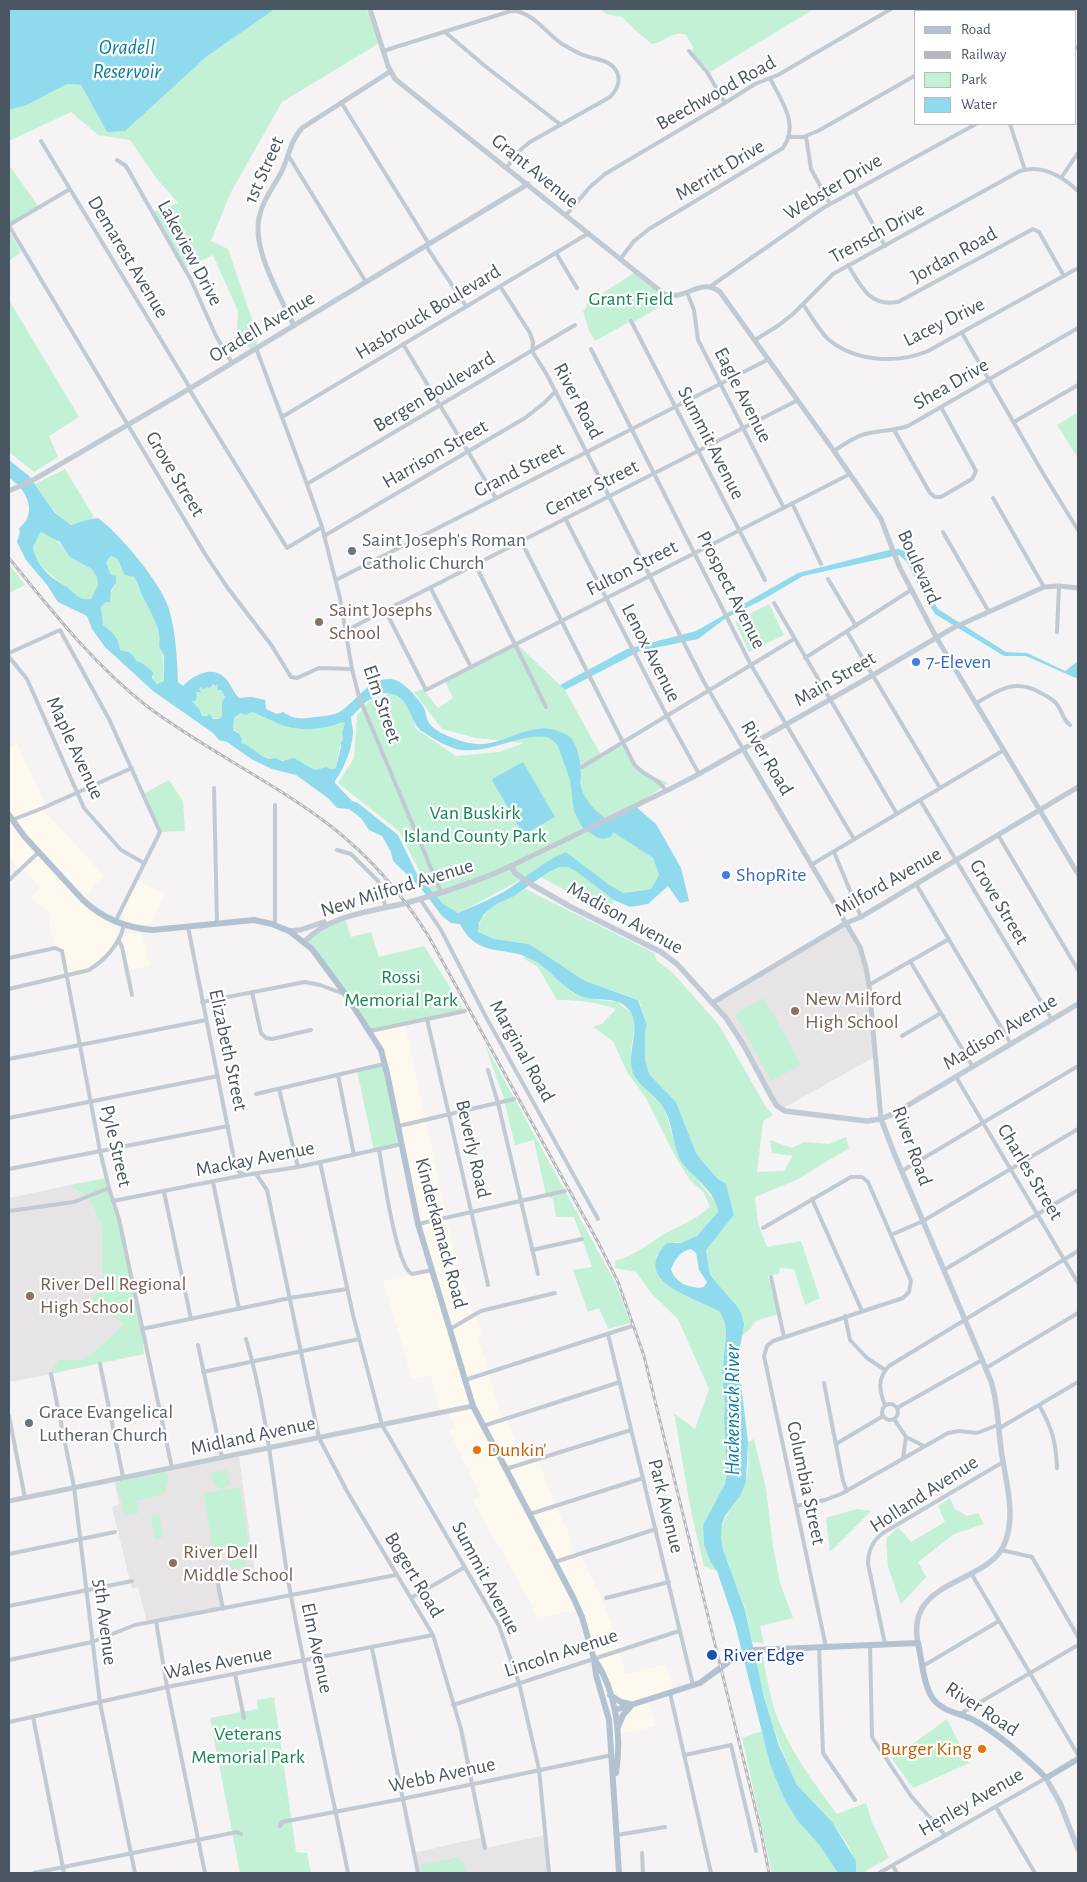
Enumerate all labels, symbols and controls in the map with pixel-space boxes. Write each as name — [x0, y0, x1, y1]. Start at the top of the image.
legend — [914, 10, 1077, 125]
text: Road — [961, 22, 991, 37]
water label: Oradell Reservoir — [93, 35, 161, 85]
text: Railway — [961, 47, 1006, 62]
street label: Beechwood Road — [652, 50, 780, 136]
text: Park — [961, 72, 987, 87]
text: Water — [961, 97, 997, 112]
street label: Grant Avenue — [487, 129, 583, 213]
street label: 1st Street — [239, 133, 289, 207]
street label: Merritt Drive — [671, 134, 769, 206]
street label: Webster Drive — [779, 148, 887, 226]
street label: Demarest Avenue — [82, 192, 174, 322]
street label: Lakeview Drive — [152, 196, 228, 310]
street label: Trensch Drive — [825, 197, 929, 269]
street label: Jordan Road — [907, 222, 1001, 288]
street label: Hasbrouck Boulevard — [351, 259, 505, 365]
street label: Oradell Avenue — [205, 286, 319, 368]
park label: Grant Field — [589, 287, 673, 311]
street label: Lacey Drive — [899, 292, 989, 352]
street label: Eagle Avenue — [709, 343, 777, 447]
street label: Bergen Boulevard — [369, 346, 499, 438]
street label: Shea Drive — [909, 353, 993, 415]
street label: River Road — [548, 359, 608, 443]
street label: Summit Avenue — [672, 382, 750, 504]
street label: Harrison Street — [378, 414, 492, 494]
street label: Grove Street — [140, 427, 210, 521]
street label: Grand Street — [470, 437, 568, 503]
street label: Center Street — [541, 454, 643, 522]
street label: Boulevard — [892, 526, 946, 608]
street label: Prospect Avenue — [691, 527, 771, 653]
place label: Saint Joseph's Roman Catholic Church — [362, 528, 526, 575]
street label: Fulton Street — [582, 535, 682, 601]
marker: Saint Joseph's Roman Catholic Church — [346, 545, 358, 557]
place label: Saint Josephs School — [329, 598, 432, 645]
street label: Lenox Avenue — [616, 600, 686, 706]
marker: Saint Josephs School — [313, 616, 325, 628]
street label: Main Street — [790, 646, 880, 712]
place label: 7-Eleven — [926, 650, 991, 674]
marker: 7-Eleven — [910, 656, 922, 668]
street label: Elm Street — [357, 662, 407, 746]
street label: Maple Avenue — [41, 693, 109, 803]
street label: River Road — [735, 716, 799, 800]
park label: Van Buskirk Island County Park — [403, 801, 547, 848]
street label: Milford Avenue — [830, 842, 946, 922]
street label: New Milford Avenue — [318, 853, 476, 923]
street label: Grove Street — [964, 855, 1034, 949]
place label: ShopRite — [736, 863, 806, 887]
marker: ShopRite — [720, 869, 732, 881]
street label: Madison Avenue — [563, 876, 687, 960]
park label: Rossi Memorial Park — [344, 965, 458, 1012]
street label: Elizabeth Street — [203, 987, 253, 1113]
place label: New Milford High School — [805, 987, 902, 1034]
street label: Madison Avenue — [939, 989, 1061, 1075]
street label: Marginal Road — [484, 996, 560, 1106]
marker: New Milford High School — [789, 1005, 801, 1017]
street label: Beverly Road — [450, 1097, 496, 1201]
street label: Pyle Street — [95, 1103, 137, 1189]
street label: River Road — [887, 1103, 937, 1189]
street label: Charles Street — [992, 1119, 1068, 1225]
street label: Mackay Avenue — [194, 1136, 316, 1182]
street label: Kinderkamack Road — [409, 1155, 473, 1311]
place label: River Dell Regional High School — [40, 1272, 186, 1319]
marker: River Dell Regional High School — [24, 1290, 36, 1302]
water label: Hackensack River — [720, 1344, 746, 1476]
place label: Grace Evangelical Lutheran Church — [39, 1400, 173, 1447]
street label: Midland Avenue — [188, 1411, 318, 1461]
marker: Grace Evangelical Lutheran Church — [23, 1417, 35, 1429]
street label: Columbia Street — [781, 1419, 831, 1547]
place label: Dunkin' — [487, 1438, 547, 1462]
marker: Dunkin' — [471, 1444, 483, 1456]
street label: Holland Avenue — [865, 1450, 983, 1538]
street label: Park Avenue — [643, 1456, 689, 1556]
street label: Summit Avenue — [446, 1518, 526, 1638]
street label: Bogert Road — [379, 1528, 449, 1622]
place label: River Dell Middle School — [183, 1540, 294, 1587]
marker: River Dell Middle School — [167, 1557, 179, 1569]
street label: 5th Avenue — [88, 1577, 122, 1667]
street label: Elm Avenue — [296, 1600, 338, 1696]
street label: Lincoln Avenue — [501, 1623, 621, 1683]
street label: Wales Avenue — [162, 1641, 274, 1685]
place label: River Edge — [723, 1643, 805, 1667]
marker: River Edge — [705, 1648, 719, 1662]
street label: River Road — [941, 1676, 1023, 1742]
park label: Veterans Memorial Park — [191, 1722, 305, 1769]
place label: Burger King — [880, 1737, 972, 1761]
marker: Burger King — [976, 1743, 988, 1755]
street label: Webb Avenue — [387, 1752, 497, 1798]
street label: Henley Avenue — [914, 1762, 1028, 1842]

